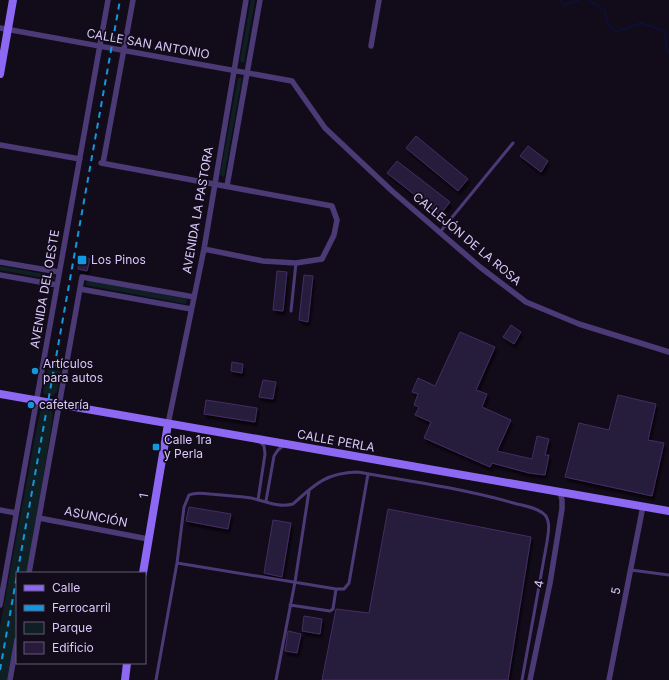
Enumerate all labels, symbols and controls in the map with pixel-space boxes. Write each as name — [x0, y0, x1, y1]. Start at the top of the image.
street label: CALLE SAN ANTONIO — [85, 25, 211, 62]
street label: AVENIDA LA PASTORA — [179, 145, 216, 275]
street label: CALLEJÓN DE LA ROSA — [410, 189, 524, 288]
street label: AVENIDA DEL OESTE — [27, 228, 62, 349]
place label: Los Pinos — [91, 252, 146, 267]
marker: Los Pinos — [76, 254, 88, 266]
place label: Artículos para autos — [43, 356, 103, 385]
marker: Artículos para autos — [30, 366, 40, 376]
place label: cafetería — [39, 397, 89, 412]
marker: cafetería — [26, 400, 36, 410]
street label: CALLE PERLA — [296, 426, 376, 455]
place label: Calle 1ra y Perla — [164, 432, 212, 461]
marker: Calle 1ra y Perla — [151, 442, 161, 452]
street label: 1 — [136, 492, 151, 500]
street label: ASUNCIÓN — [63, 503, 129, 530]
legend — [16, 572, 146, 664]
street label: 4 — [530, 578, 547, 589]
text: Calle — [52, 580, 80, 595]
street label: 5 — [607, 586, 624, 596]
text: Ferrocarril — [52, 600, 111, 615]
text: Parque — [52, 620, 92, 635]
text: Edificio — [52, 640, 94, 655]

